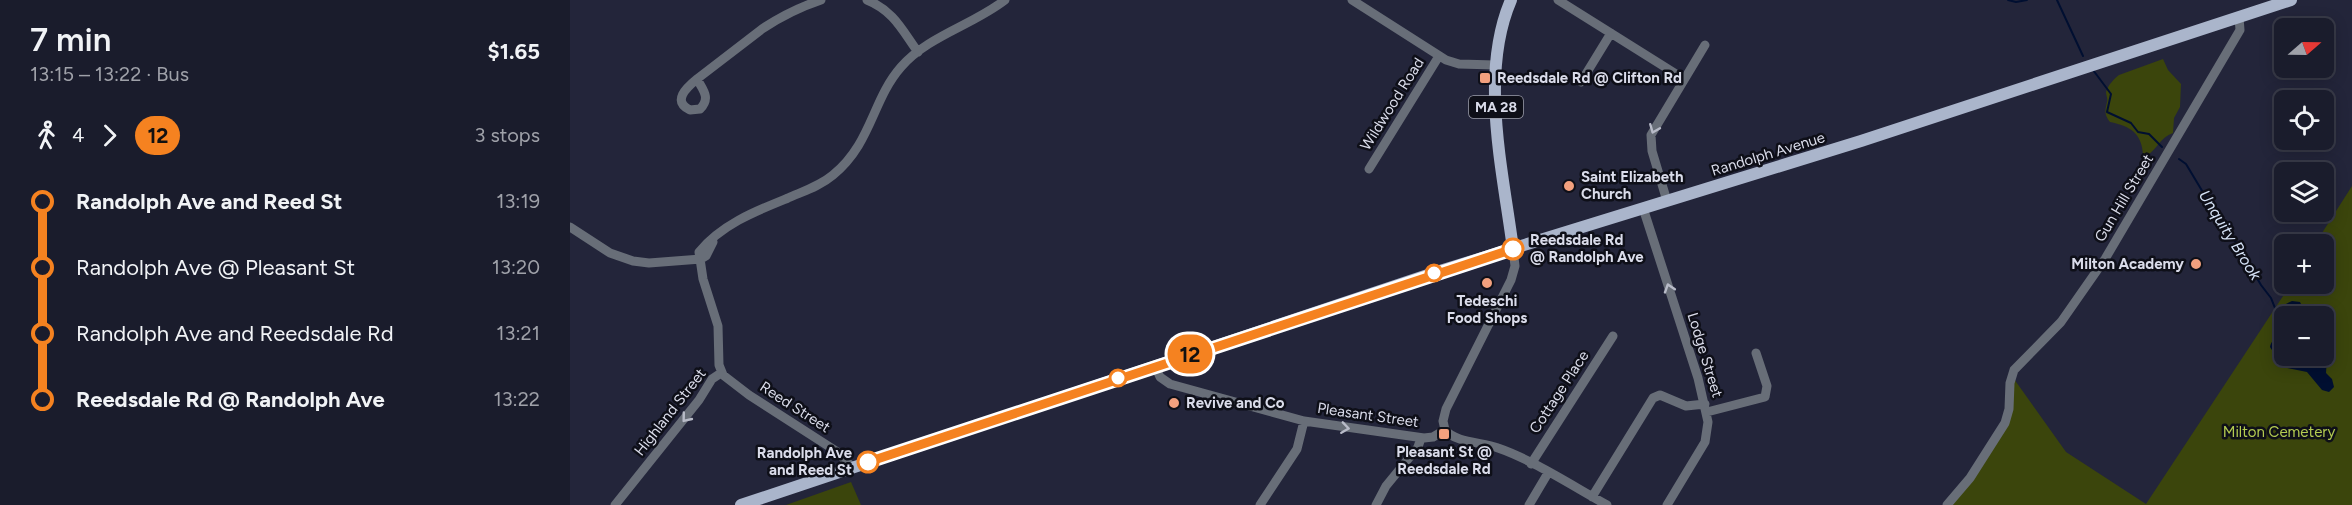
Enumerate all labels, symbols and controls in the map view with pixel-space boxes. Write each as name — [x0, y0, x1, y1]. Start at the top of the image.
north arrow — [2274, 18, 2334, 78]
map controls — [2274, 18, 2334, 366]
text: 7 min — [30, 20, 111, 59]
text: $1.65 — [488, 38, 540, 65]
street label: Wildwood Road — [1356, 54, 1428, 154]
text: 13:15 – 13:22 · Bus — [30, 62, 189, 86]
place label: Reedsdale Rd @ Clifton Rd — [1497, 69, 1682, 87]
marker: Reedsdale Rd @ Clifton Rd — [1478, 71, 1492, 85]
button: locate — [2274, 90, 2334, 150]
road number: MA 28 — [1469, 96, 1523, 118]
icon: walk — [30, 119, 63, 152]
icon: forward — [93, 119, 126, 152]
text: 4 — [72, 123, 84, 147]
text: 12 — [147, 123, 168, 148]
text: 3 stops — [475, 123, 540, 147]
one-way arrow — [1649, 123, 1662, 134]
street label: Randolph Avenue — [1709, 128, 1827, 180]
street label: Gun Hill Street — [2091, 151, 2157, 245]
button: layers — [2274, 162, 2334, 222]
place label: Saint Elizabeth Church — [1581, 168, 1684, 203]
marker: Saint Elizabeth Church — [1562, 179, 1576, 193]
water label: Unquity Brook — [2195, 187, 2266, 285]
text: Randolph Ave and Reed St — [76, 188, 342, 215]
text: 13:19 — [496, 189, 540, 213]
place label: Reedsdale Rd @ Randolph Ave — [1530, 231, 1644, 266]
button: + — [2274, 234, 2334, 294]
marker: Reedsdale Rd @ Randolph Ave — [1502, 238, 1524, 260]
text: Randolph Ave @ Pleasant St — [76, 254, 355, 281]
text: 13:20 — [492, 255, 540, 279]
place label: Milton Academy — [2071, 255, 2184, 273]
marker: Milton Academy — [2189, 257, 2203, 271]
unlabelled marker — [1425, 264, 1443, 282]
marker: Tedeschi Food Shops — [1480, 276, 1494, 290]
one-way arrow — [1663, 283, 1676, 294]
place label: Tedeschi Food Shops — [1447, 292, 1527, 327]
button: − — [2274, 306, 2334, 366]
street label: Lodge Street — [1684, 310, 1727, 400]
text: Randolph Ave and Reedsdale Rd — [76, 320, 394, 347]
text: 13:21 — [496, 321, 540, 345]
line badge: 12 — [1163, 334, 1217, 374]
text: 12 — [1179, 342, 1201, 367]
street label: Cottage Place — [1526, 347, 1592, 437]
street label: Highland Street — [630, 365, 710, 459]
unlabelled marker — [1109, 369, 1127, 387]
street label: Reed Street — [756, 378, 834, 437]
text: Reedsdale Rd @ Randolph Ave — [76, 386, 385, 413]
text: 13:22 — [493, 387, 540, 411]
place label: Revive and Co — [1186, 394, 1285, 412]
marker: Revive and Co — [1167, 396, 1181, 410]
street label: Pleasant Street — [1316, 399, 1420, 431]
one-way arrow — [682, 411, 693, 422]
one-way arrow — [1341, 421, 1350, 433]
park label: Milton Cemetery — [2223, 423, 2335, 441]
marker: Pleasant St @ Reedsdale Rd — [1437, 427, 1451, 441]
place label: Pleasant St @ Reedsdale Rd — [1396, 443, 1492, 478]
place label: Randolph Ave and Reed St — [757, 444, 853, 479]
marker: Randolph Ave and Reed St — [857, 451, 879, 473]

